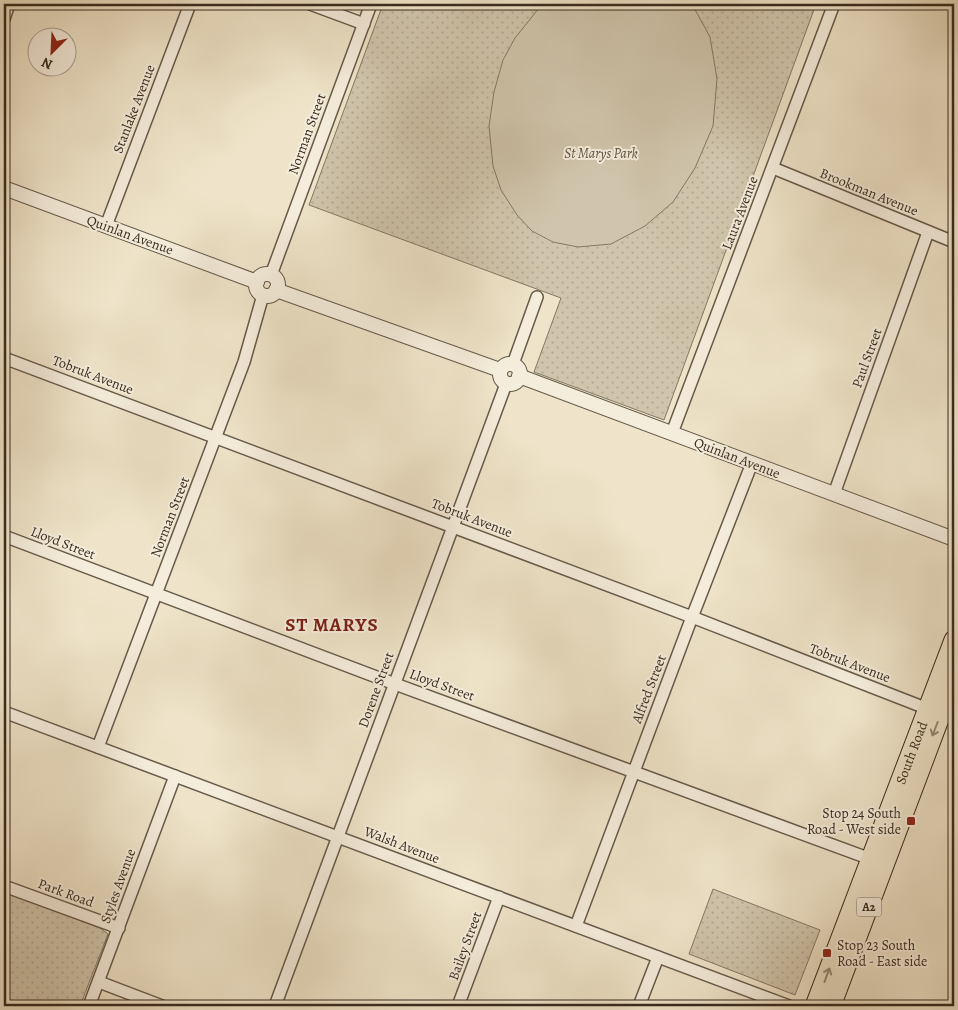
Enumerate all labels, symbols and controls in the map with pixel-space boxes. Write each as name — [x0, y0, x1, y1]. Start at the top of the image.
north arrow — [28, 28, 78, 78]
text: N — [38, 53, 55, 74]
street label: Stanlake Avenue — [108, 62, 160, 156]
street label: Norman Street — [284, 90, 331, 177]
park label: St Marys Park — [564, 144, 638, 163]
street label: Brookman Avenue — [817, 164, 921, 220]
street label: Laura Avenue — [717, 173, 763, 253]
street label: Quinlan Avenue — [84, 211, 176, 259]
street label: Paul Street — [847, 325, 887, 390]
street label: Tobruk Avenue — [50, 351, 136, 399]
street label: Quinlan Avenue — [691, 433, 783, 483]
street label: Norman Street — [146, 473, 194, 560]
street label: Tobruk Avenue — [429, 494, 515, 542]
street label: Lloyd Street — [28, 522, 98, 564]
district label: ST MARYS — [285, 612, 379, 638]
street label: Tobruk Avenue — [807, 639, 893, 687]
street label: Dorene Street — [353, 649, 399, 731]
street label: Alfred Street — [627, 652, 671, 727]
street label: Lloyd Street — [407, 664, 478, 706]
street label: South Road — [891, 718, 932, 787]
one-way arrow — [930, 722, 939, 737]
place label: Stop 24 South Road - West side — [807, 804, 902, 839]
marker: Stop 24 South Road - West side — [905, 815, 917, 827]
street label: Walsh Avenue — [361, 822, 442, 868]
street label: Styles Avenue — [96, 846, 140, 926]
street label: Park Road — [35, 874, 97, 912]
road number: A2 — [856, 898, 882, 916]
street label: Bailey Street — [444, 909, 486, 983]
place label: Stop 23 South Road - East side — [837, 936, 927, 971]
marker: Stop 23 South Road - East side — [821, 947, 833, 959]
one-way arrow — [823, 968, 832, 984]

